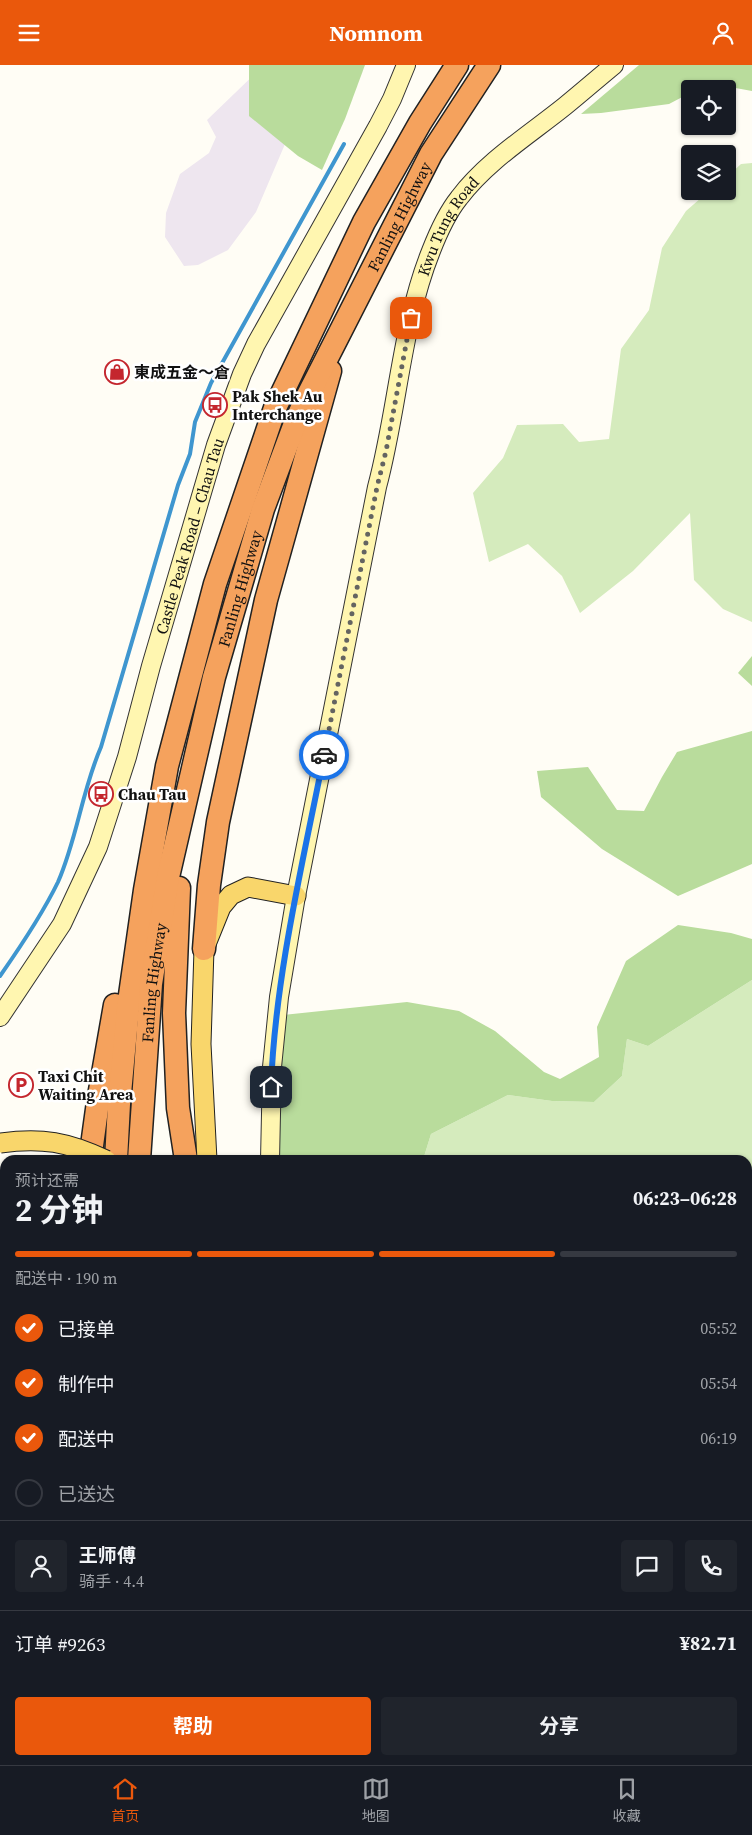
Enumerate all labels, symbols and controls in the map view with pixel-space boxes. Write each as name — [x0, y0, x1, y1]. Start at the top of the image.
text: Nomnom — [329, 18, 423, 48]
icon: menu — [15, 19, 43, 47]
icon: person — [709, 19, 737, 47]
map controls — [681, 80, 736, 200]
button: locate — [681, 80, 736, 135]
button: layers — [681, 145, 736, 200]
street label: Fanling Highway — [362, 157, 437, 275]
street label: Kwu Tung Road — [412, 171, 484, 279]
pin — [390, 297, 432, 339]
icon: bag — [397, 304, 425, 332]
shop icon: 東成五金～倉 — [104, 359, 130, 385]
place label: 東成五金～倉 — [134, 361, 230, 383]
place label: Pak Shek Au Interchange — [232, 385, 323, 425]
bus stop icon: Pak Shek Au Interchange — [202, 392, 228, 418]
street label: Castle Peak Road – Chau Tau — [150, 434, 229, 637]
street label: Fanling Highway — [212, 527, 267, 650]
courier — [299, 730, 349, 780]
icon: car — [310, 741, 338, 769]
bus stop icon: Chau Tau — [88, 781, 114, 807]
place label: Chau Tau — [118, 783, 187, 805]
street label: Fanling Highway — [136, 920, 172, 1043]
place label: Taxi Chit Waiting Area — [38, 1065, 134, 1105]
pin — [250, 1066, 292, 1108]
parking icon: Taxi Chit Waiting Area — [8, 1072, 34, 1098]
icon: home — [257, 1073, 285, 1101]
text: 预计还需 — [15, 1169, 79, 1191]
text: 06:23–06:28 — [633, 1185, 737, 1211]
text: 2 分钟 — [15, 1188, 103, 1232]
text: 配送中 · 190 m — [15, 1267, 117, 1289]
icon: check — [15, 1314, 43, 1342]
text: 已接单 — [58, 1316, 115, 1342]
text: 05:52 — [700, 1317, 737, 1339]
icon: check — [15, 1369, 43, 1397]
text: 制作中 — [58, 1371, 115, 1397]
text: 05:54 — [700, 1372, 737, 1394]
icon: check — [15, 1424, 43, 1452]
text: 配送中 — [58, 1426, 115, 1452]
text: 06:19 — [700, 1427, 737, 1449]
text: 已送达 — [58, 1481, 115, 1507]
button: person — [15, 1540, 67, 1592]
button: chat — [621, 1540, 673, 1592]
button: phone — [685, 1540, 737, 1592]
text: 王师傅 — [79, 1542, 136, 1568]
text: 骑手 · 4.4 — [79, 1570, 144, 1592]
text: ¥82.71 — [680, 1630, 737, 1656]
text: 订单 #9263 — [15, 1631, 105, 1657]
button: 帮助 — [15, 1697, 371, 1755]
button: 分享 — [381, 1697, 737, 1755]
tab: 首页 — [111, 1775, 139, 1826]
tab: 地图 — [362, 1775, 390, 1826]
tab: 收藏 — [613, 1775, 641, 1826]

